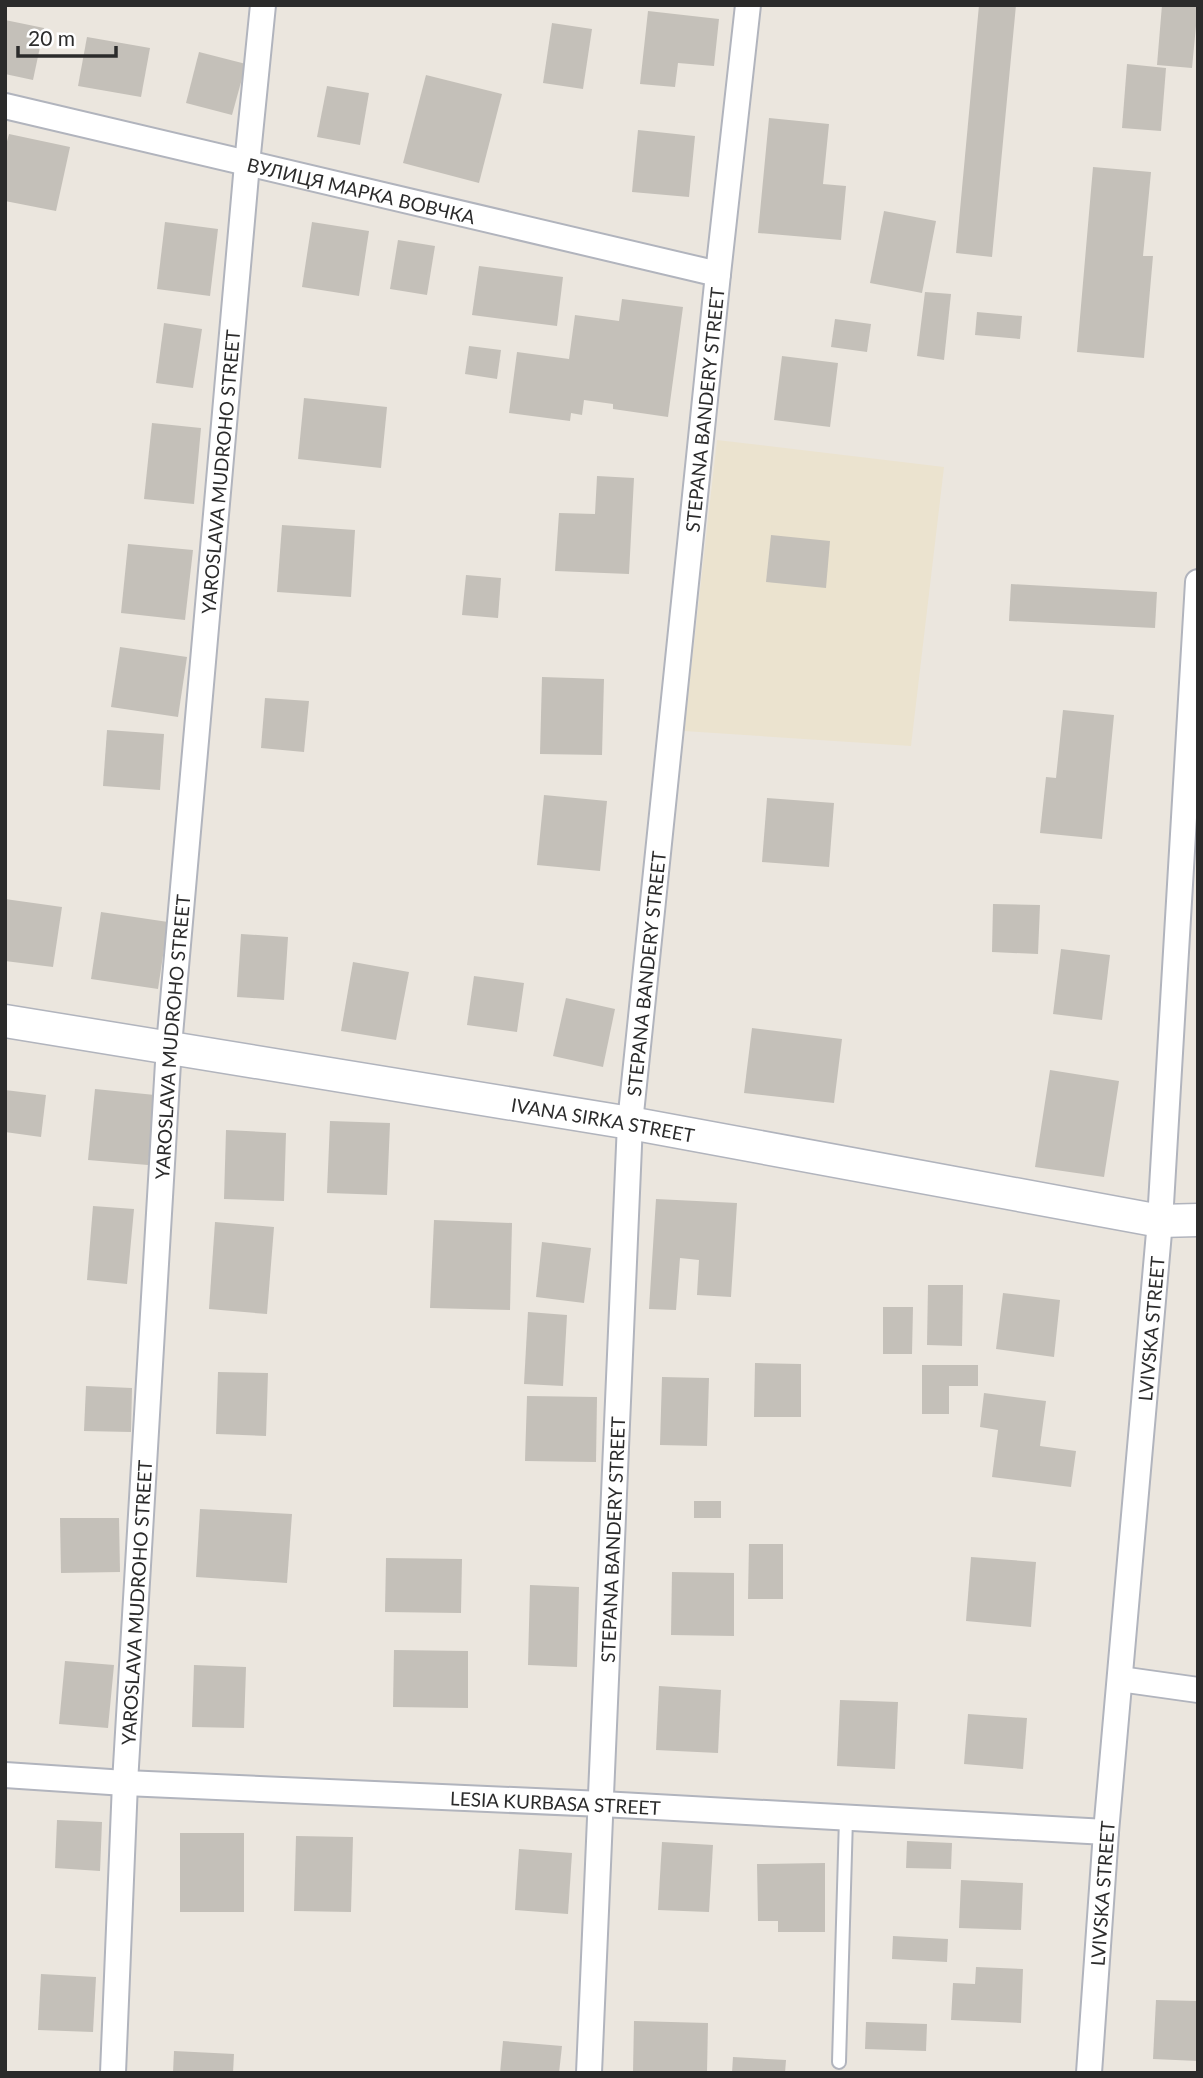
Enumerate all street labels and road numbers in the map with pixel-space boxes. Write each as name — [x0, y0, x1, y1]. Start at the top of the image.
street label: ВУЛИЦЯ МАРКА ВОВЧКА — [245, 152, 478, 228]
street label: STEPANA BANDERY STREET — [680, 286, 728, 533]
street label: YAROSLAVA MUDROHO STREET — [196, 329, 244, 615]
street label: STEPANA BANDERY STREET — [621, 850, 670, 1097]
street label: YAROSLAVA MUDROHO STREET — [150, 893, 194, 1180]
street label: IVANA SIRKA STREET — [510, 1092, 697, 1146]
street label: LVIVSKA STREET — [1133, 1255, 1168, 1402]
street label: STEPANA BANDERY STREET — [595, 1416, 629, 1663]
street label: YAROSLAVA MUDROHO STREET — [116, 1459, 156, 1746]
street label: LESIA KURBASA STREET — [450, 1786, 661, 1819]
street label: LVIVSKA STREET — [1085, 1820, 1118, 1967]

